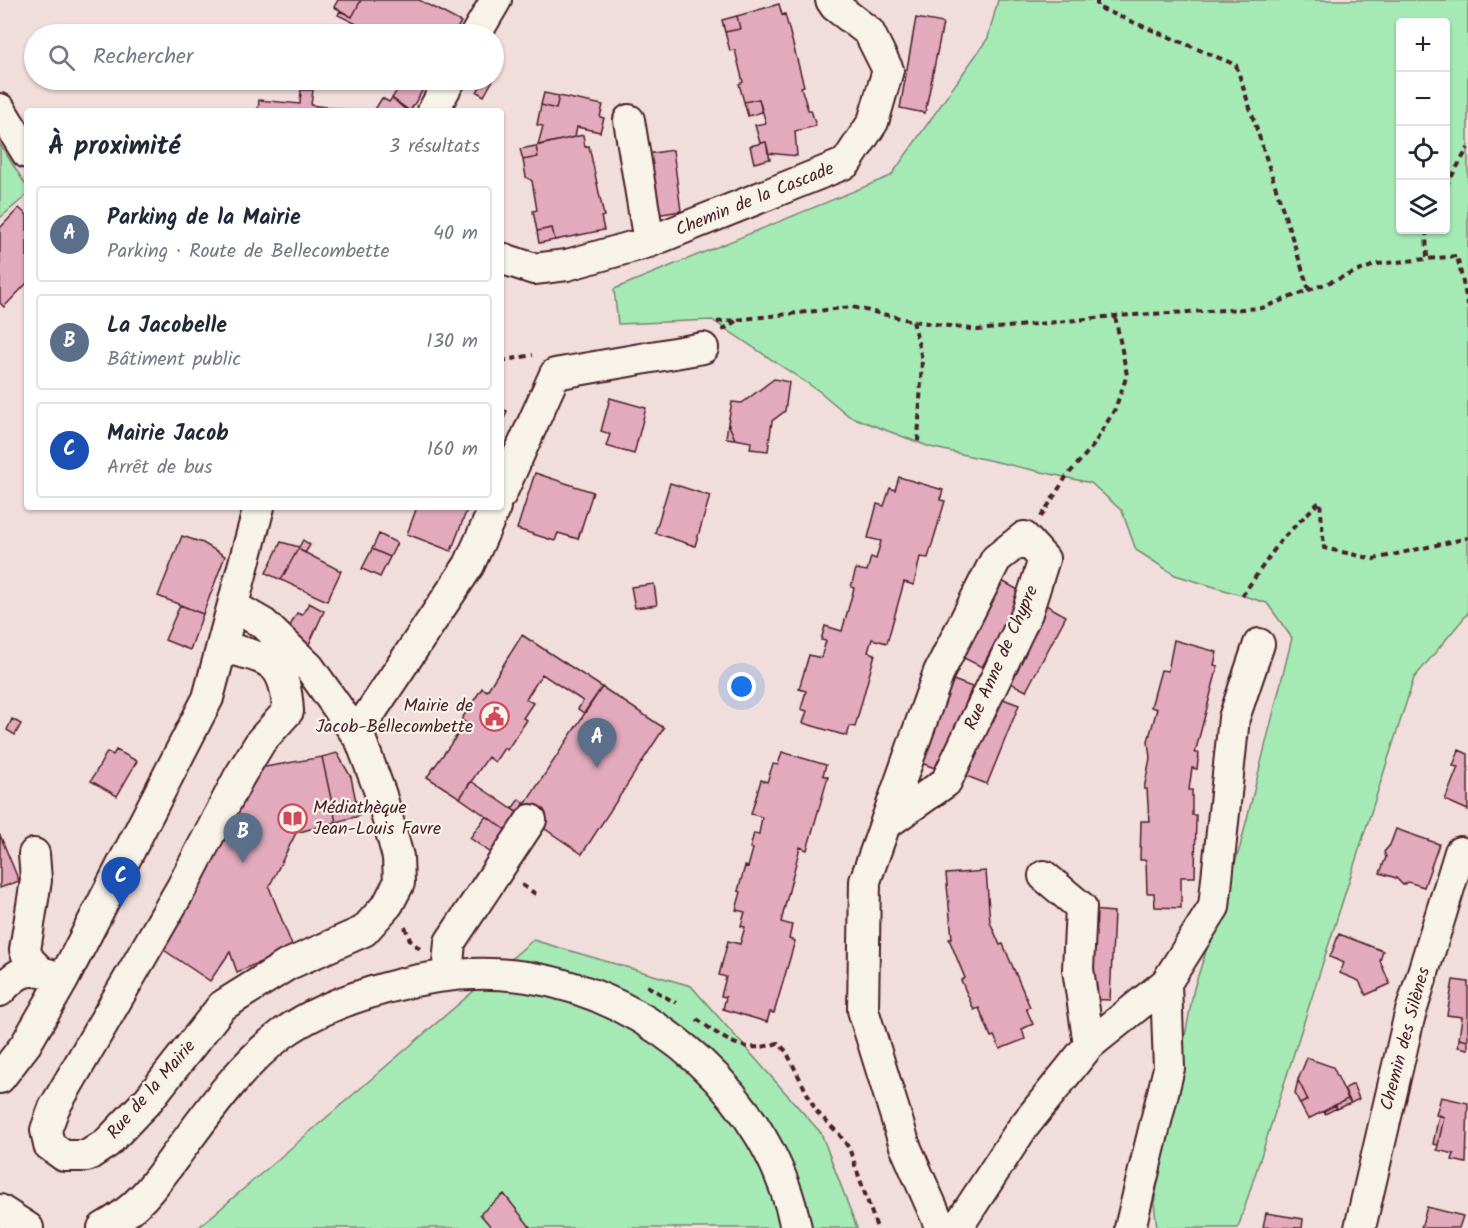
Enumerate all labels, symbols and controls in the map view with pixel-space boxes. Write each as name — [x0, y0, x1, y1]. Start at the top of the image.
map controls — [1396, 18, 1450, 234]
button: + — [1396, 18, 1450, 72]
search box — [24, 24, 504, 90]
text: Rechercher — [93, 40, 193, 75]
icon: search — [45, 41, 78, 74]
button: − — [1396, 72, 1450, 126]
text: À proximité — [48, 126, 180, 168]
button: locate — [1396, 126, 1450, 180]
text: 3 résultats — [389, 131, 480, 163]
street label: Chemin de la Cascade — [671, 155, 839, 245]
button: layers — [1396, 180, 1450, 234]
text: Parking de la Mairie — [107, 201, 301, 236]
text: A — [63, 218, 76, 250]
text: 40 m — [433, 218, 478, 250]
text: Parking · Route de Bellecombette — [107, 236, 389, 268]
text: La Jacobelle — [107, 309, 227, 344]
text: B — [63, 326, 76, 358]
text: 130 m — [426, 326, 478, 358]
text: Bâtiment public — [107, 344, 241, 376]
text: Mairie Jacob — [107, 417, 229, 452]
text: C — [63, 434, 76, 466]
text: 160 m — [427, 434, 478, 466]
text: Arrêt de bus — [107, 452, 213, 484]
street label: Rue Anne de Chypre — [957, 581, 1047, 735]
your location — [727, 672, 756, 701]
place label: Mairie de Jacob-Bellecombette — [316, 692, 473, 742]
public building icon: Mairie de Jacob-Bellecombette — [478, 700, 510, 732]
pin: A — [578, 718, 616, 768]
place label: Médiathèque Jean-Louis Favre — [313, 794, 441, 844]
library icon: Médiathèque Jean-Louis Favre — [276, 802, 308, 834]
pin: B — [224, 814, 262, 863]
pin: C — [102, 858, 140, 907]
street label: Chemin des Silènes — [1373, 964, 1439, 1114]
street label: Rue de la Mairie — [100, 1034, 204, 1146]

